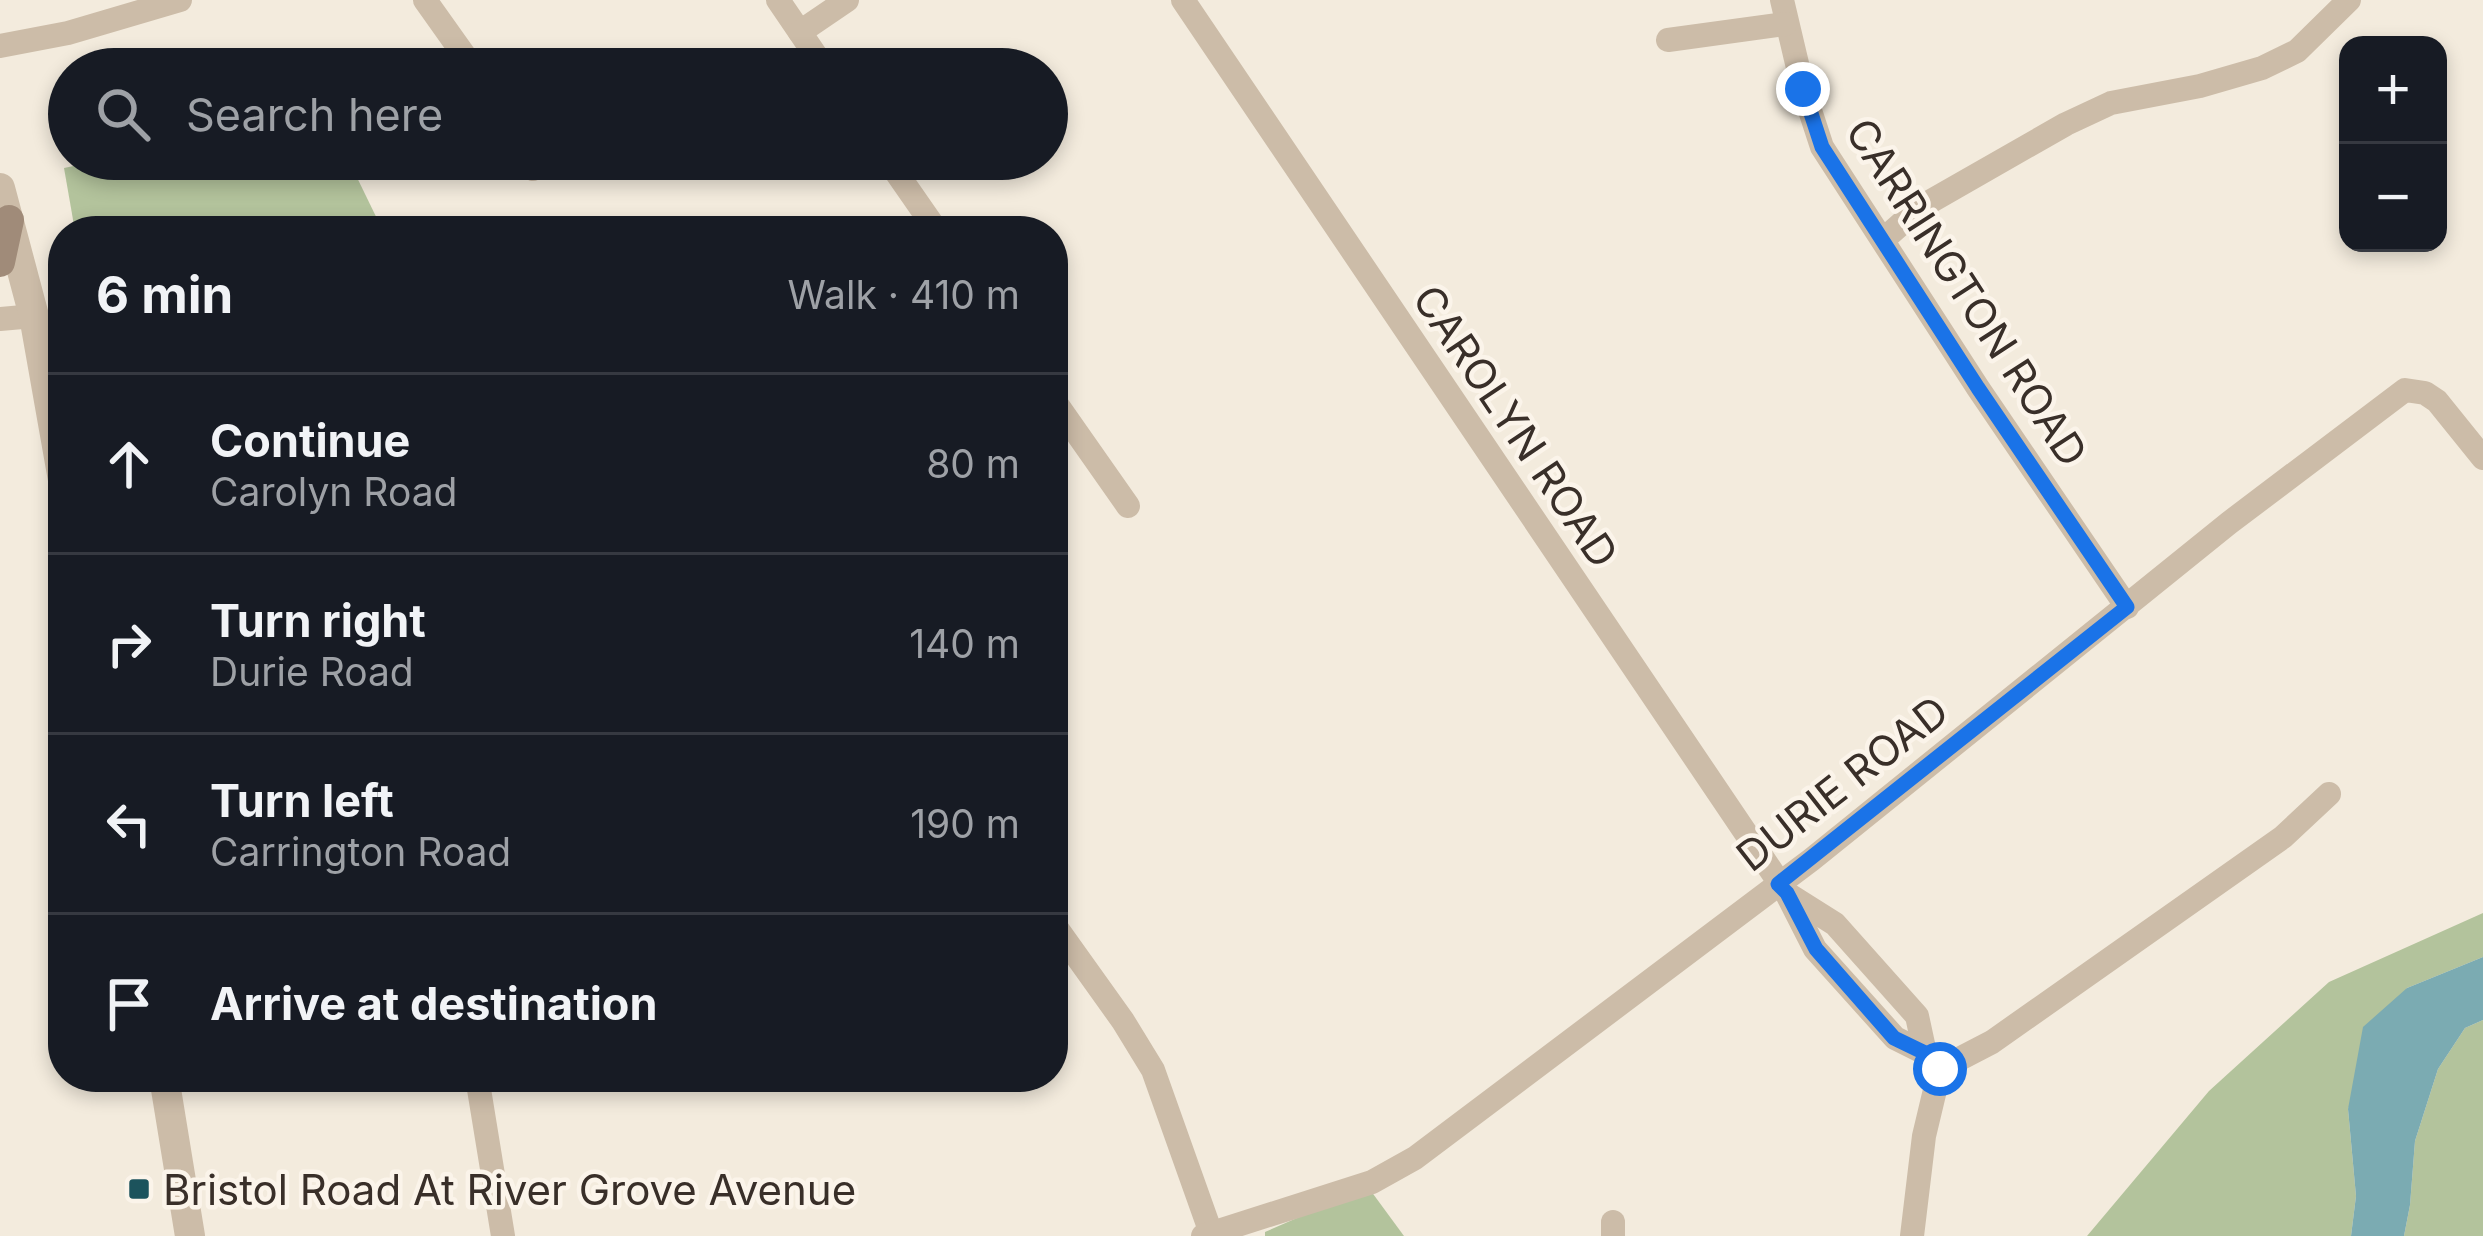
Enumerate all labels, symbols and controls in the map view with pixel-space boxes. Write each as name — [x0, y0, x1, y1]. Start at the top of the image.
map controls — [2339, 36, 2447, 252]
button: + — [2339, 36, 2447, 144]
search box — [48, 48, 1068, 180]
route end — [1776, 62, 1830, 116]
icon: search — [90, 81, 156, 147]
text: Search here — [186, 87, 443, 142]
street label: CARRINGTON ROAD — [1836, 109, 2098, 475]
button: − — [2339, 144, 2447, 252]
text: 6 min — [96, 264, 233, 325]
text: Walk · 410 m — [788, 271, 1020, 318]
street label: CAROLYN ROAD — [1403, 275, 1629, 577]
text: Continue — [210, 413, 410, 468]
icon: ahead — [96, 431, 162, 497]
text: 80 m — [926, 440, 1020, 487]
text: Carolyn Road — [210, 468, 457, 515]
text: Turn right — [210, 593, 426, 648]
icon: right — [96, 611, 162, 677]
text: 140 m — [909, 620, 1020, 667]
text: Durie Road — [210, 648, 414, 695]
street label: DURIE ROAD — [1726, 685, 1958, 881]
text: Turn left — [210, 773, 394, 828]
icon: left — [96, 791, 162, 857]
text: 190 m — [910, 800, 1020, 847]
text: Carrington Road — [210, 828, 511, 875]
icon: arrive — [96, 971, 162, 1037]
text: Arrive at destination — [210, 976, 657, 1031]
route start — [1913, 1042, 1967, 1096]
place label: Bristol Road At River Grove Avenue — [163, 1164, 856, 1215]
marker: Bristol Road At River Grove Avenue — [126, 1176, 152, 1202]

